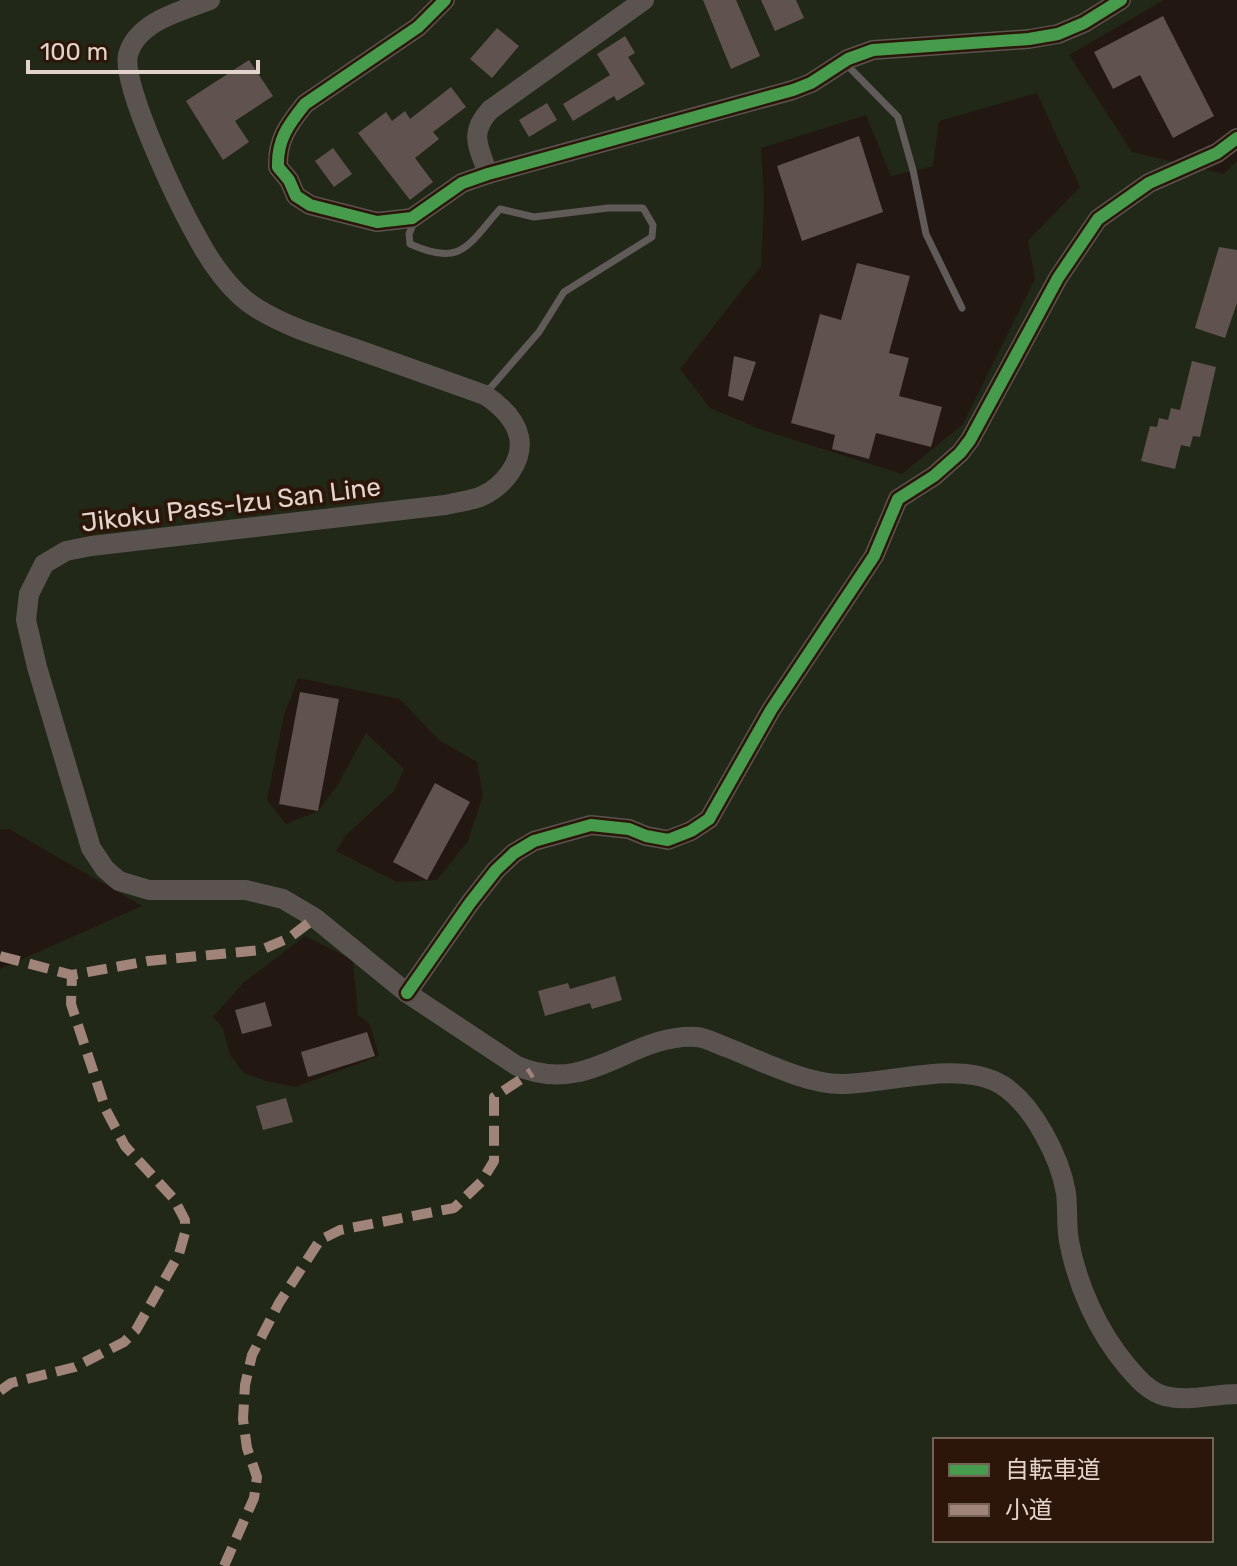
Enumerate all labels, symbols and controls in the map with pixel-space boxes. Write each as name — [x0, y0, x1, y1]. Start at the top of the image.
scale bar — [28, 24, 258, 74]
text: 100 m — [40, 38, 108, 66]
street label: Jikoku Pass-Izu San Line — [79, 471, 383, 539]
legend — [933, 1438, 1213, 1542]
text: 自転車道 — [1005, 1456, 1101, 1484]
text: 小道 — [1005, 1496, 1053, 1524]

